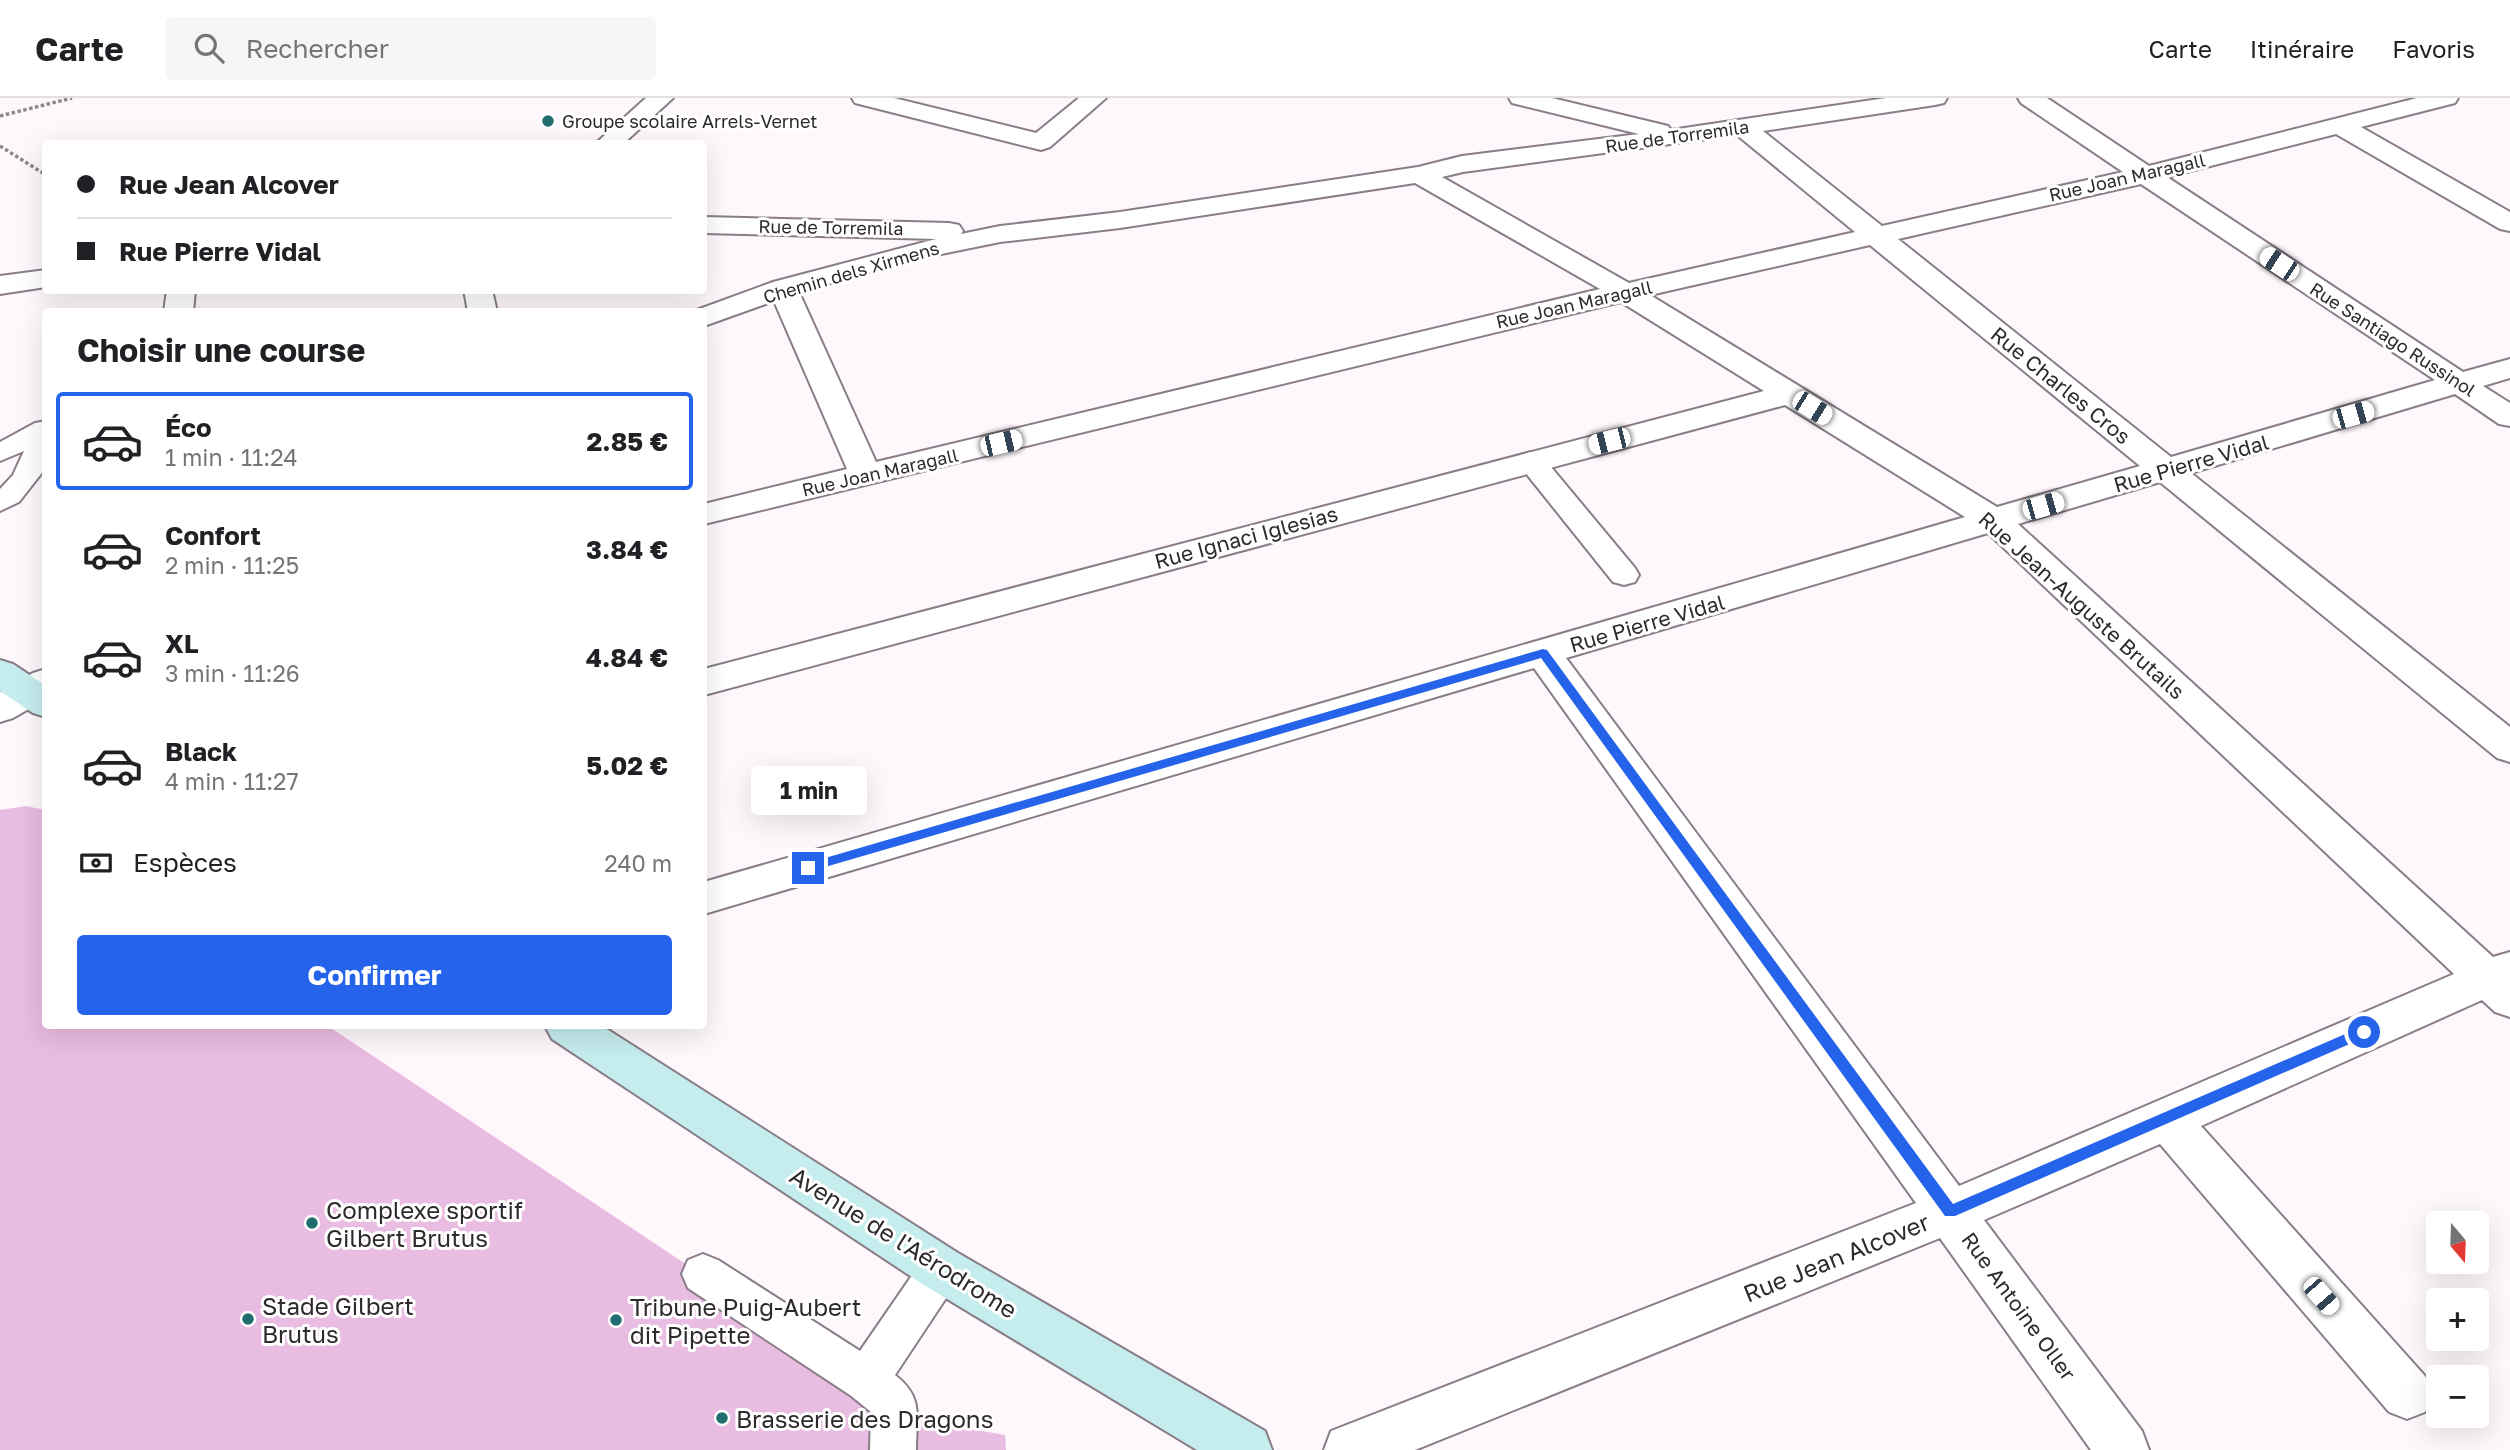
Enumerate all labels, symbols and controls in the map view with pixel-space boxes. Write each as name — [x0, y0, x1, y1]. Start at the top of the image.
search box — [166, 17, 656, 80]
text: Carte — [35, 29, 124, 68]
icon: search — [190, 29, 228, 67]
text: Rechercher — [246, 33, 389, 64]
text: Carte — [2149, 34, 2212, 63]
text: Itinéraire — [2250, 34, 2354, 63]
text: Favoris — [2392, 34, 2475, 63]
place label: Groupe scolaire Arrels-Vernet — [562, 110, 818, 132]
marker: Groupe scolaire Arrels-Vernet — [540, 113, 556, 129]
street label: Rue de Torremila — [1604, 115, 1750, 157]
street label: Rue Joan Maragall — [2047, 148, 2207, 206]
text: Rue Jean Alcover — [119, 169, 339, 200]
street label: Rue de Torremila — [758, 215, 904, 239]
text: Rue Pierre Vidal — [119, 236, 321, 267]
street label: Chemin dels Xirmens — [760, 236, 942, 308]
car — [2256, 244, 2303, 284]
street label: Rue Joan Maragall — [1494, 275, 1654, 333]
street label: Rue Santiago Russinol — [2306, 277, 2480, 401]
street label: Rue Charles Cros — [1986, 321, 2136, 449]
text: Choisir une course — [77, 331, 365, 369]
car — [1789, 388, 1836, 428]
car — [2330, 399, 2377, 431]
icon: car — [81, 410, 144, 473]
text: Éco — [165, 412, 212, 443]
text: 2.85 € — [586, 426, 668, 457]
car — [1587, 426, 1632, 456]
car — [979, 428, 1024, 458]
street label: Rue Pierre Vidal — [2110, 428, 2272, 498]
text: 1 min · 11:24 — [165, 443, 298, 471]
street label: Rue Joan Maragall — [800, 443, 960, 501]
car — [2020, 490, 2067, 522]
street label: Rue Ignaci Iglesias — [1152, 500, 1340, 574]
street label: Rue Jean-Auguste Brutails — [1974, 506, 2190, 704]
icon: car — [81, 518, 144, 581]
text: Confort — [165, 520, 261, 551]
text: 3.84 € — [586, 534, 668, 565]
text: 2 min · 11:25 — [165, 551, 299, 579]
street label: Rue Pierre Vidal — [1566, 588, 1728, 658]
icon: car — [81, 626, 144, 689]
text: XL — [165, 628, 199, 659]
text: 4.84 € — [586, 642, 668, 673]
text: 3 min · 11:26 — [165, 659, 300, 687]
icon: car — [81, 734, 144, 797]
text: Black — [165, 736, 237, 767]
text: 5.02 € — [586, 750, 668, 781]
callout: 1 min — [750, 766, 866, 816]
text: 4 min · 11:27 — [165, 767, 299, 795]
text: 1 min — [780, 776, 838, 804]
icon: cash — [77, 844, 115, 882]
text: Espèces — [133, 847, 237, 878]
text: 240 m — [604, 849, 672, 877]
route end — [792, 852, 824, 884]
button: Confirmer — [77, 935, 672, 1015]
route start — [2348, 1016, 2380, 1048]
street label: Avenue de l'Aérodrome — [785, 1160, 1023, 1324]
place label: Complexe sportif Gilbert Brutus — [326, 1195, 523, 1252]
street label: Rue Jean Alcover — [1739, 1206, 1933, 1308]
north arrow — [2426, 1211, 2488, 1274]
map controls — [2426, 1211, 2489, 1428]
marker: Complexe sportif Gilbert Brutus — [304, 1215, 320, 1231]
street label: Rue Antoine Oller — [1956, 1227, 2082, 1385]
car — [2300, 1273, 2343, 1319]
button: + — [2426, 1288, 2489, 1351]
place label: Stade Gilbert Brutus — [262, 1291, 414, 1348]
place label: Tribune Puig-Aubert dit Pipette — [630, 1292, 861, 1349]
marker: Stade Gilbert Brutus — [240, 1311, 256, 1327]
marker: Tribune Puig-Aubert dit Pipette — [608, 1312, 624, 1328]
button: − — [2426, 1365, 2489, 1428]
place label: Brasserie des Dragons — [736, 1404, 993, 1433]
marker: Brasserie des Dragons — [714, 1410, 730, 1426]

